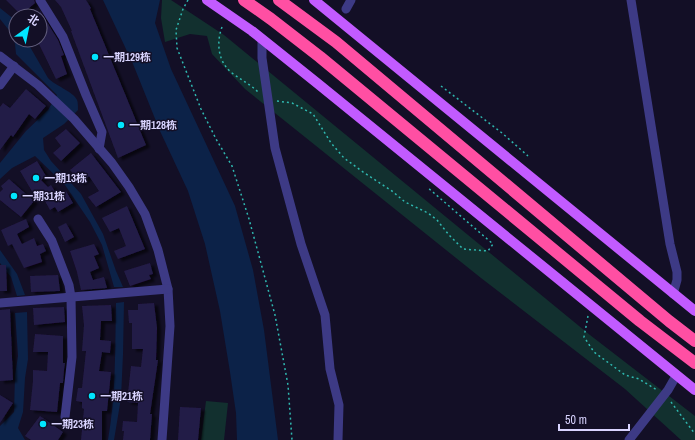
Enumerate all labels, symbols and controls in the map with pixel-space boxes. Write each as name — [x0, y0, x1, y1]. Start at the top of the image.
north arrow — [8, 8, 48, 48]
text: 北 — [25, 11, 42, 28]
place label: 一期129栋 — [103, 50, 151, 64]
marker: 一期129栋 — [90, 52, 100, 62]
place label: 一期128栋 — [129, 118, 177, 132]
marker: 一期128栋 — [116, 120, 126, 130]
place label: 一期13栋 — [44, 171, 87, 185]
marker: 一期13栋 — [31, 173, 41, 183]
place label: 一期31栋 — [22, 189, 65, 203]
marker: 一期31栋 — [9, 191, 19, 201]
place label: 一期21栋 — [100, 389, 143, 403]
marker: 一期21栋 — [87, 391, 97, 401]
scale bar — [559, 406, 629, 432]
text: 50 m — [565, 412, 587, 428]
place label: 一期23栋 — [51, 417, 94, 431]
marker: 一期23栋 — [38, 419, 48, 429]

